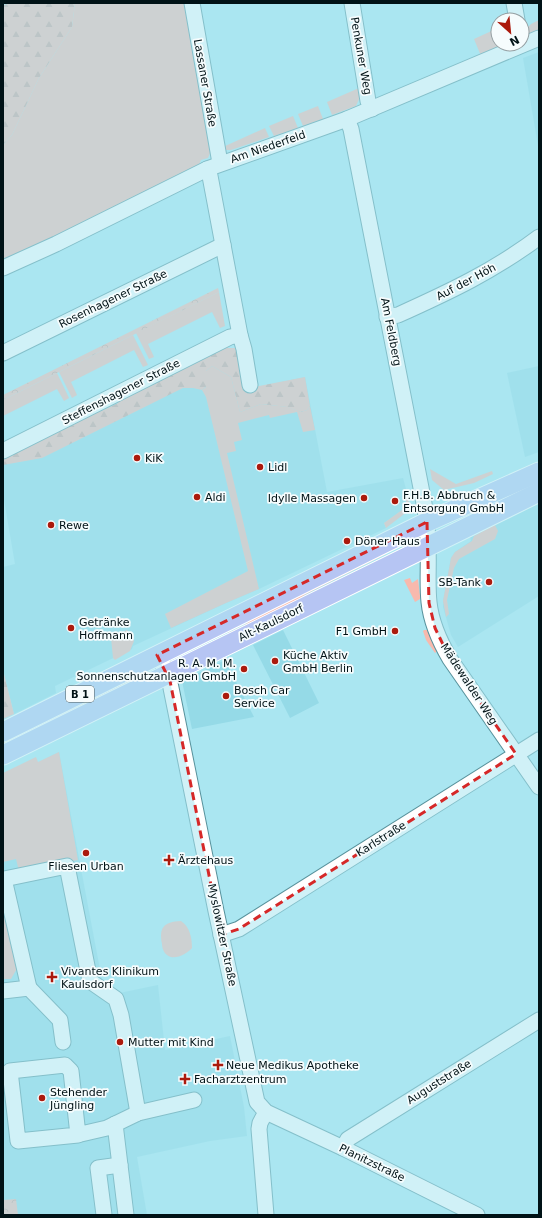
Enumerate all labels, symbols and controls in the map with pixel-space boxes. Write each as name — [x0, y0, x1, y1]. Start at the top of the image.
north arrow — [490, 12, 530, 52]
street label: Penkuner Weg — [348, 16, 374, 96]
text: N — [507, 33, 521, 48]
street label: Lassaner Straße — [191, 38, 219, 128]
street label: Am Niederfeld — [229, 128, 307, 166]
street label: Auf der Höh — [434, 261, 498, 303]
street label: Rosenhagener Straße — [57, 267, 169, 331]
street label: Am Feldberg — [378, 297, 404, 367]
street label: Steffenshagener Straße — [60, 356, 182, 427]
place label: KiK — [145, 452, 163, 465]
marker: KiK — [132, 453, 142, 463]
place label: Lidl — [268, 461, 287, 474]
marker: Lidl — [255, 462, 265, 472]
place label: F.H.B. Abbruch & Entsorgung GmbH — [403, 489, 504, 515]
place label: Aldi — [205, 491, 226, 504]
marker: Aldi — [192, 492, 202, 502]
place label: Idylle Massagen — [268, 492, 356, 505]
marker: Idylle Massagen — [359, 493, 369, 503]
marker: F.H.B. Abbruch & Entsorgung GmbH — [390, 496, 400, 506]
place label: Rewe — [59, 519, 89, 532]
marker: Rewe — [46, 520, 56, 530]
place label: Döner Haus — [355, 535, 420, 548]
marker: Döner Haus — [342, 536, 352, 546]
place label: SB-Tank — [439, 576, 482, 589]
marker: SB-Tank — [484, 577, 494, 587]
street label: Alt-Kaulsdorf — [236, 601, 307, 644]
place label: Getränke Hoffmann — [79, 616, 133, 642]
marker: Getränke Hoffmann — [66, 623, 76, 633]
place label: F1 GmbH — [336, 625, 387, 638]
marker: F1 GmbH — [390, 626, 400, 636]
street label: Mädewalder Weg — [438, 641, 500, 727]
place label: Küche Aktiv GmbH Berlin — [283, 649, 353, 675]
marker: Küche Aktiv GmbH Berlin — [270, 656, 280, 666]
place label: R. A. M. M. Sonnenschutzanlagen GmbH — [77, 657, 236, 683]
marker: R. A. M. M. Sonnenschutzanlagen GmbH — [239, 664, 249, 674]
place label: Bosch Car Service — [234, 684, 290, 710]
road number: B 1 — [66, 686, 94, 702]
marker: Bosch Car Service — [221, 691, 231, 701]
street label: Karlstraße — [354, 818, 409, 859]
marker: Fliesen Urban — [81, 848, 91, 858]
marker: Ärztehaus — [163, 854, 175, 866]
place label: Ärztehaus — [178, 854, 234, 867]
place label: Fliesen Urban — [48, 860, 124, 873]
street label: Myslowitzer Straße — [205, 882, 239, 988]
place label: Vivantes Klinikum Kaulsdorf — [61, 965, 159, 991]
marker: Vivantes Klinikum Kaulsdorf — [46, 971, 58, 983]
place label: Mutter mit Kind — [128, 1036, 214, 1049]
marker: Mutter mit Kind — [115, 1037, 125, 1047]
street label: Auguststraße — [404, 1057, 474, 1107]
place label: Neue Medikus Apotheke — [226, 1059, 359, 1072]
marker: Neue Medikus Apotheke — [213, 1060, 223, 1070]
marker: Facharztzentrum — [179, 1073, 191, 1085]
place label: Facharztzentrum — [194, 1073, 286, 1086]
place label: Stehender Jüngling — [49, 1086, 108, 1112]
marker: Stehender Jüngling — [37, 1093, 47, 1103]
street label: Planitzstraße — [337, 1141, 407, 1185]

